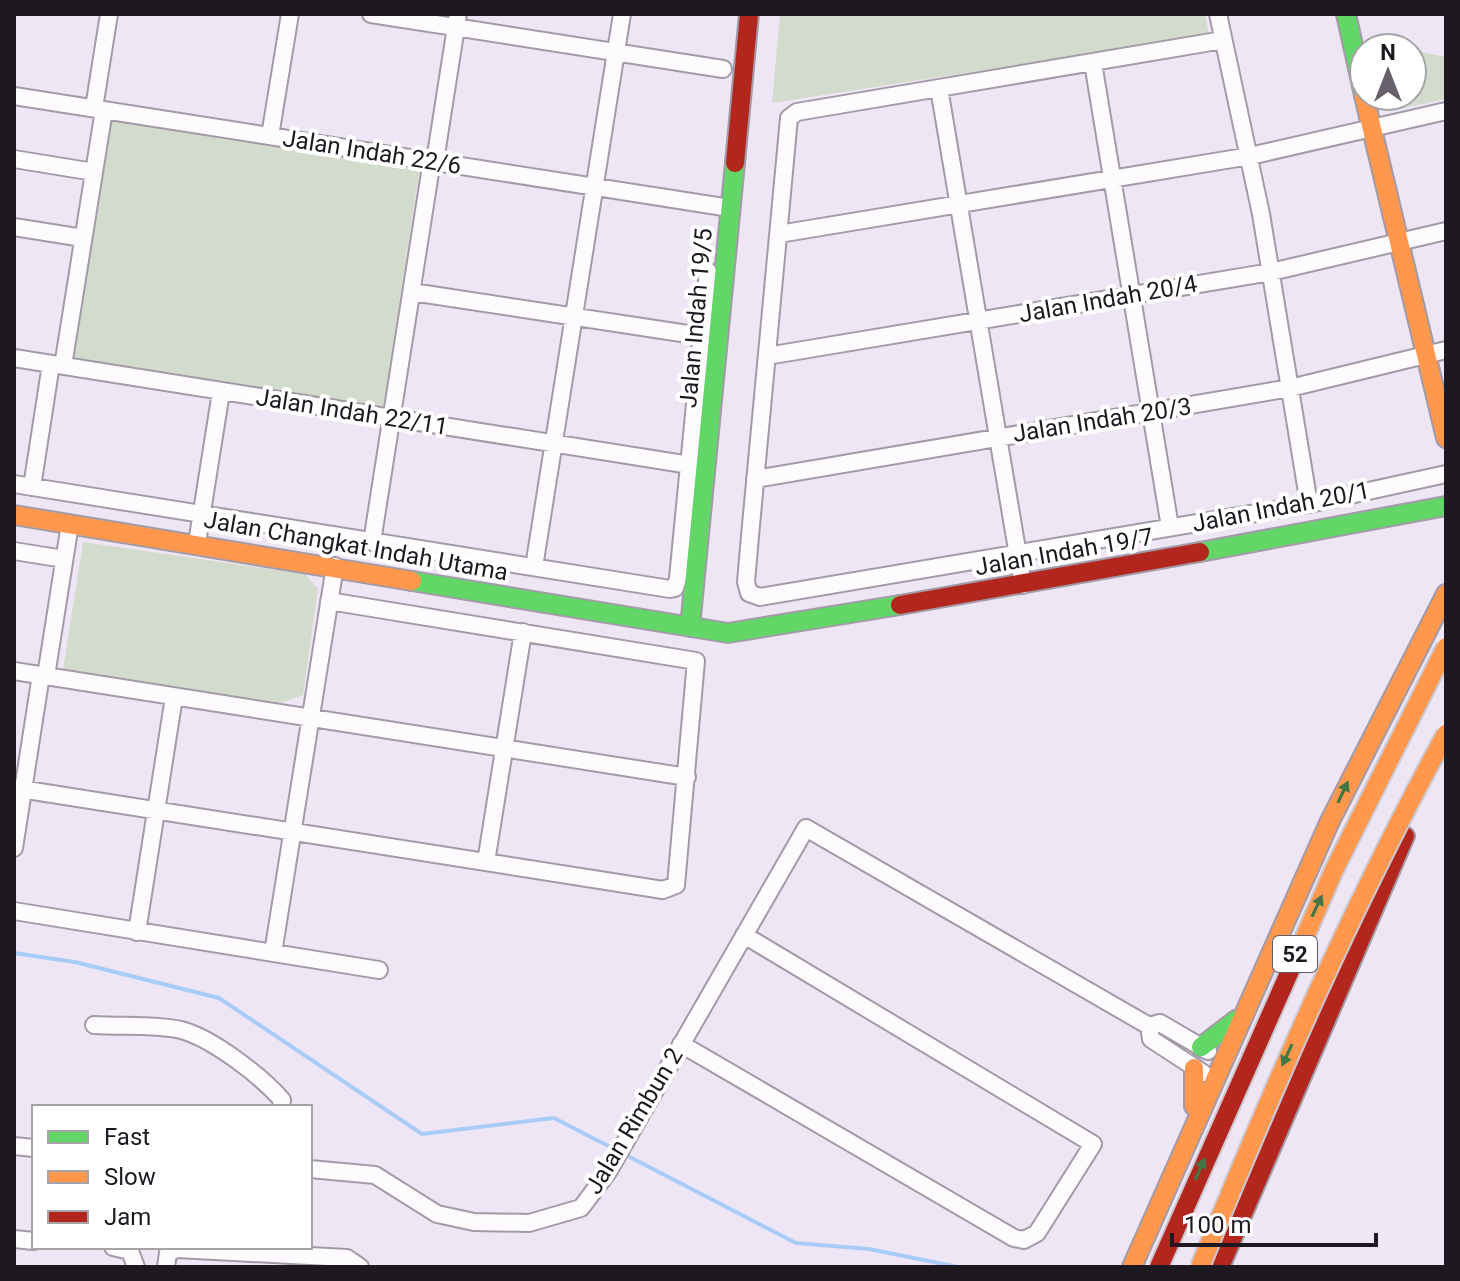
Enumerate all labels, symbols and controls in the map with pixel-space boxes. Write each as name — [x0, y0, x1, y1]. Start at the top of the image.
north arrow — [1348, 32, 1428, 112]
text: N — [1380, 40, 1396, 65]
street label: Jalan Indah 22/6 — [281, 124, 463, 180]
street label: Jalan Indah 19/5 — [674, 227, 718, 409]
street label: Jalan Indah 20/4 — [1017, 270, 1199, 328]
street label: Jalan Indah 22/11 — [254, 383, 450, 441]
street label: Jalan Indah 20/3 — [1011, 392, 1193, 448]
street label: Jalan Indah 20/1 — [1190, 476, 1372, 538]
street label: Jalan Changkat Indah Utama — [202, 505, 510, 587]
street label: Jalan Indah 19/7 — [973, 523, 1155, 581]
one-way arrow — [1336, 780, 1350, 804]
one-way arrow — [1310, 894, 1324, 918]
road number: 52 — [1273, 936, 1317, 972]
street label: Jalan Rimbun 2 — [579, 1043, 689, 1199]
one-way arrow — [1280, 1043, 1294, 1066]
legend — [32, 1105, 312, 1249]
text: Fast — [104, 1123, 150, 1151]
one-way arrow — [1193, 1157, 1206, 1181]
text: Slow — [104, 1163, 156, 1191]
scale bar — [1172, 1197, 1376, 1247]
text: Jam — [104, 1203, 151, 1231]
text: 100 m — [1184, 1211, 1251, 1239]

